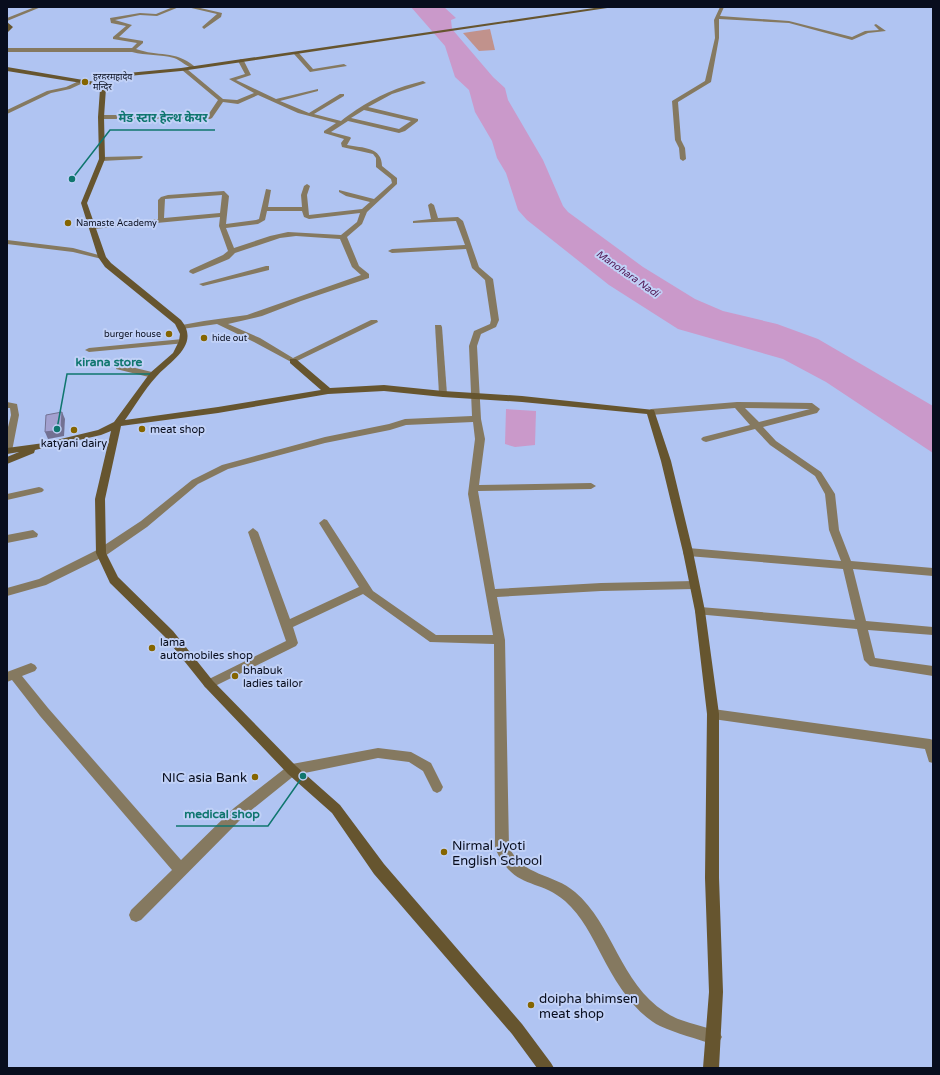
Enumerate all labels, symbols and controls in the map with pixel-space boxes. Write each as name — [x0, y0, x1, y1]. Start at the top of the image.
place label: हरहरमहादेव मन्दिर — [93, 71, 133, 93]
marker: हरहरमहादेव मन्दिर — [80, 77, 90, 87]
callout: मेड स्टार हेल्थ केयर — [110, 106, 215, 130]
text: मेड स्टार हेल्थ केयर — [118, 110, 208, 125]
marker: Namaste Academy — [63, 218, 73, 228]
place label: Namaste Academy — [76, 218, 157, 229]
water label: Manohara Nadi — [594, 248, 662, 301]
place label: burger house — [104, 329, 161, 340]
marker: burger house — [164, 329, 174, 339]
marker: hide out — [199, 333, 209, 343]
place label: hide out — [212, 333, 248, 344]
callout: kirana store — [67, 350, 150, 374]
text: kirana store — [76, 355, 143, 369]
place label: meat shop — [150, 423, 205, 436]
marker: meat shop — [137, 424, 147, 434]
marker: katyani dairy — [69, 425, 79, 435]
place label: katyani dairy — [41, 437, 107, 450]
place label: lama automobiles shop — [160, 636, 253, 662]
marker: lama automobiles shop — [147, 643, 157, 653]
place label: bhabuk ladies tailor — [243, 664, 304, 690]
marker: bhabuk ladies tailor — [230, 671, 240, 681]
place label: NIC asia Bank — [162, 770, 247, 786]
marker: NIC asia Bank — [250, 772, 260, 782]
callout: medical shop — [176, 802, 268, 826]
text: medical shop — [184, 807, 260, 822]
place label: Nirmal Jyoti English School — [452, 838, 542, 869]
marker: Nirmal Jyoti English School — [439, 847, 449, 857]
place label: doipha bhimsen meat shop — [539, 991, 638, 1022]
marker: doipha bhimsen meat shop — [526, 1000, 536, 1010]

